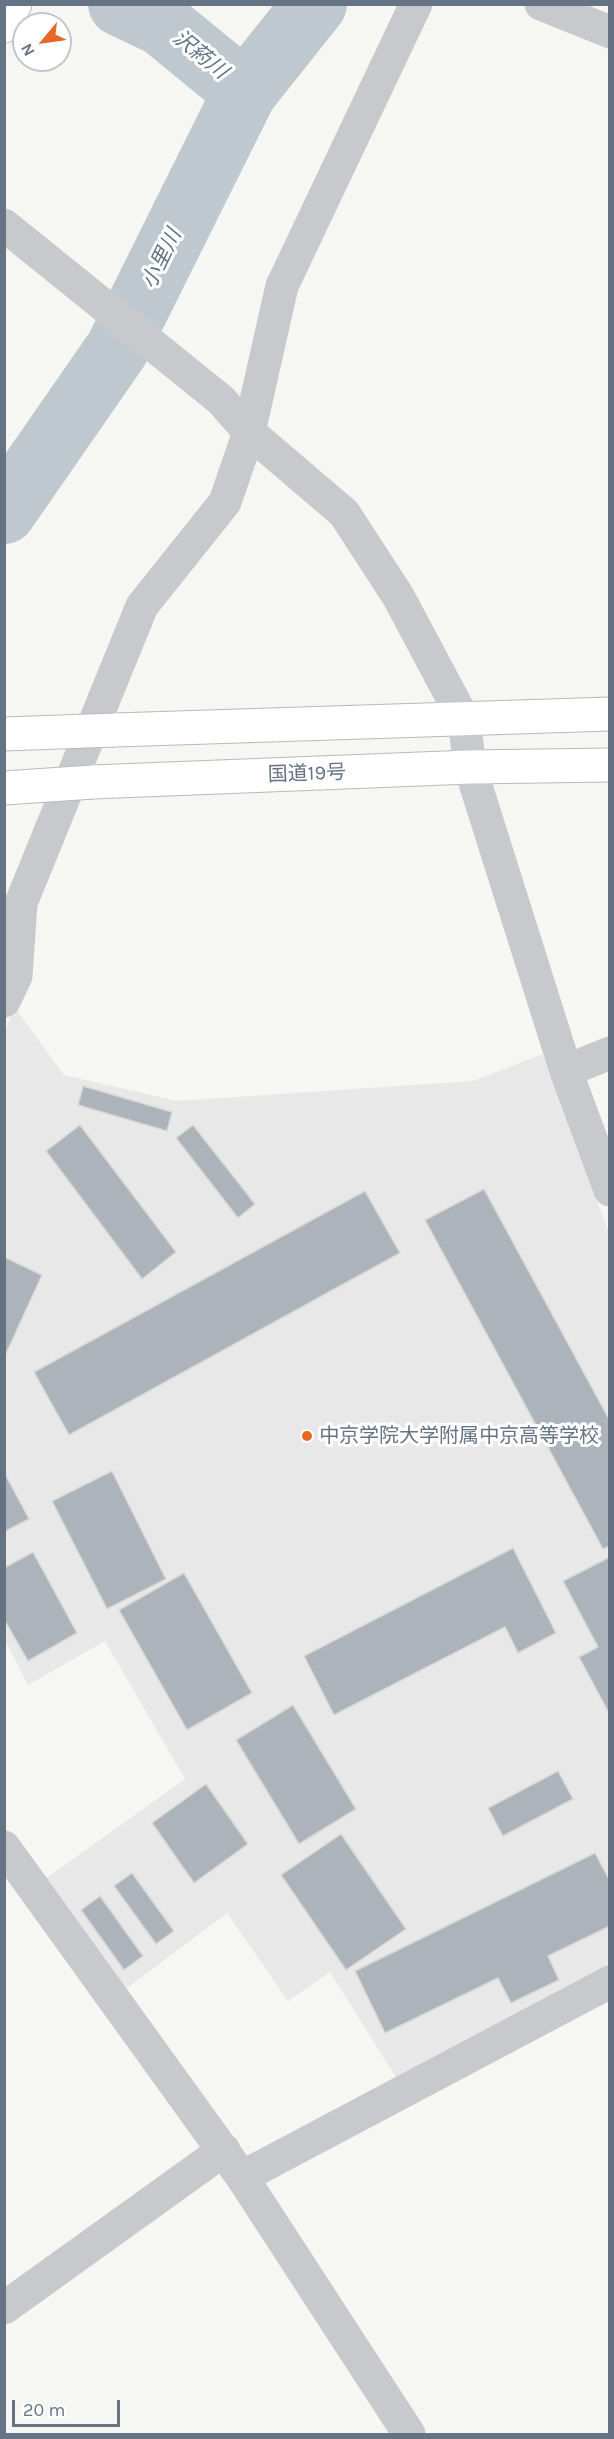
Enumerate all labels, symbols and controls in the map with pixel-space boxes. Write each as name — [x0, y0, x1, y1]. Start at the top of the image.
north arrow — [12, 12, 72, 72]
water label: 沢葯川 — [168, 25, 232, 85]
text: N — [16, 40, 39, 60]
water label: 小里川 — [137, 225, 187, 293]
street label: 国道19号 — [268, 761, 346, 787]
place label: 中京学院大学附属中京高等学校 — [319, 1424, 599, 1448]
marker: 中京学院大学附属中京高等学校 — [300, 1429, 314, 1443]
scale bar — [15, 2388, 123, 2426]
text: 20 m — [23, 2399, 65, 2421]

